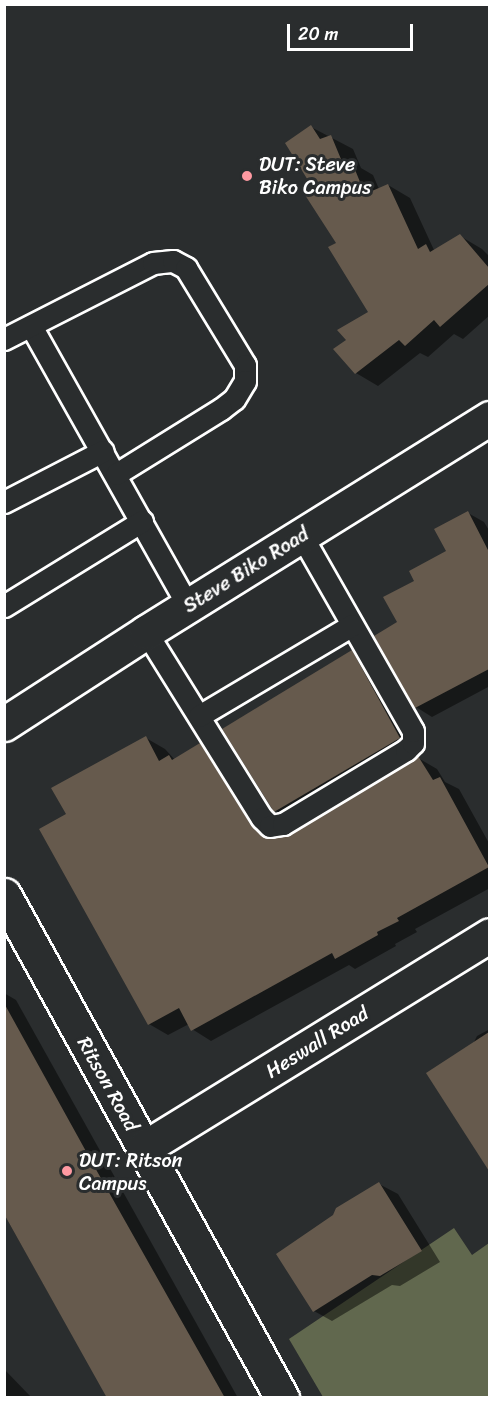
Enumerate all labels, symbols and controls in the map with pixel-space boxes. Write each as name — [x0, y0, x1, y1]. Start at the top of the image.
scale bar — [290, 12, 416, 50]
text: 20 m — [298, 18, 338, 50]
place label: DUT: Steve Biko Campus — [259, 152, 370, 199]
marker: DUT: Steve Biko Campus — [240, 169, 254, 183]
street label: Steve Biko Road — [179, 522, 313, 618]
street label: Heswall Road — [261, 1001, 373, 1083]
street label: Ritson Road — [72, 1032, 144, 1136]
place label: DUT: Ritson Campus — [79, 1148, 183, 1195]
marker: DUT: Ritson Campus — [60, 1164, 74, 1178]

